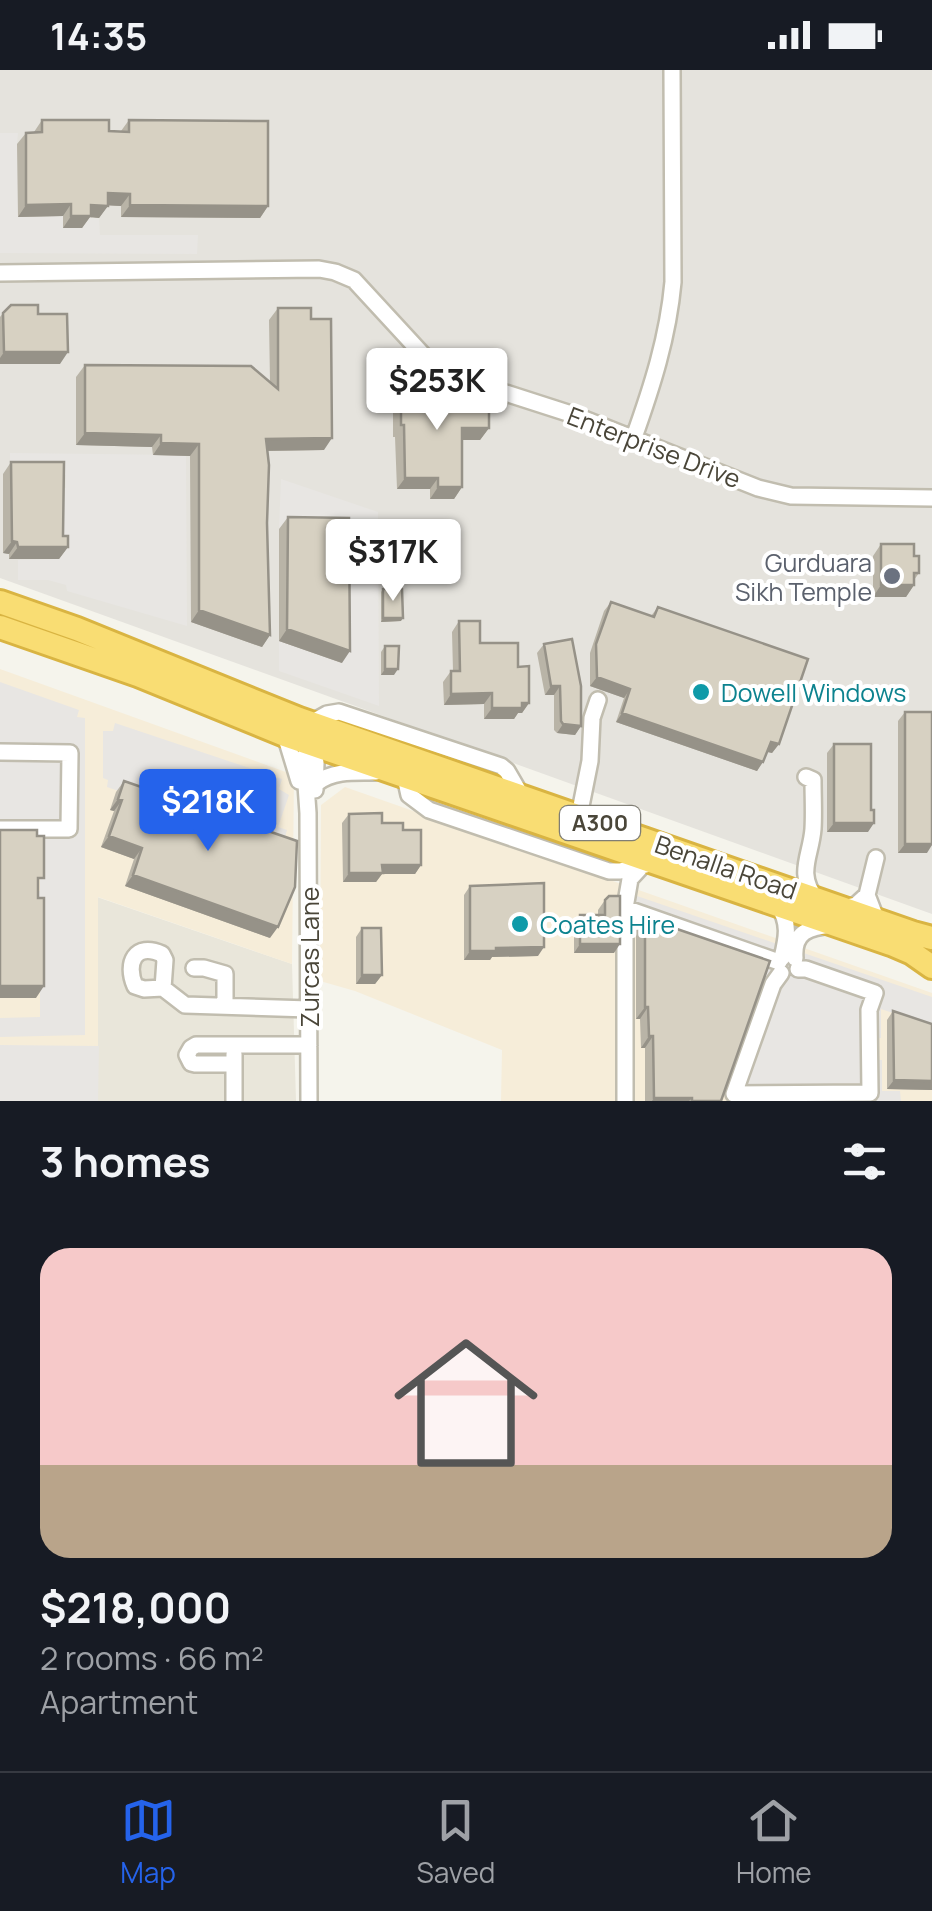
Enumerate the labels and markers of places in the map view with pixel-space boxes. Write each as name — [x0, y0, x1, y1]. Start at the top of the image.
pin: $253K — [367, 348, 507, 433]
pin: $317K — [323, 519, 463, 604]
place label: Gurduara Sikh Temple — [735, 545, 872, 609]
marker: Gurduara Sikh Temple — [881, 565, 903, 587]
place label: Dowell Windows — [721, 675, 906, 710]
marker: Dowell Windows — [690, 681, 712, 703]
pin: $218K — [138, 769, 278, 854]
place label: Coates Hire — [540, 907, 675, 942]
marker: Coates Hire — [509, 913, 531, 935]

